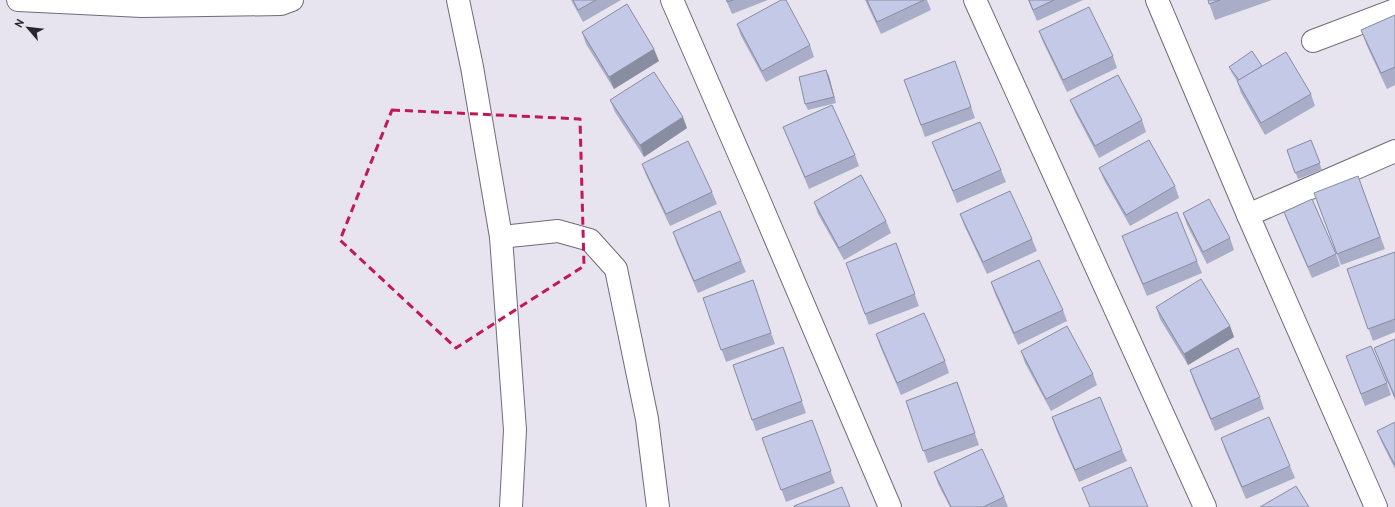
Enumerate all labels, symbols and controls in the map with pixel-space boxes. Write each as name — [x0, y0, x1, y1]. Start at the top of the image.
north arrow — [8, 8, 48, 48]
text: N — [11, 17, 27, 30]

